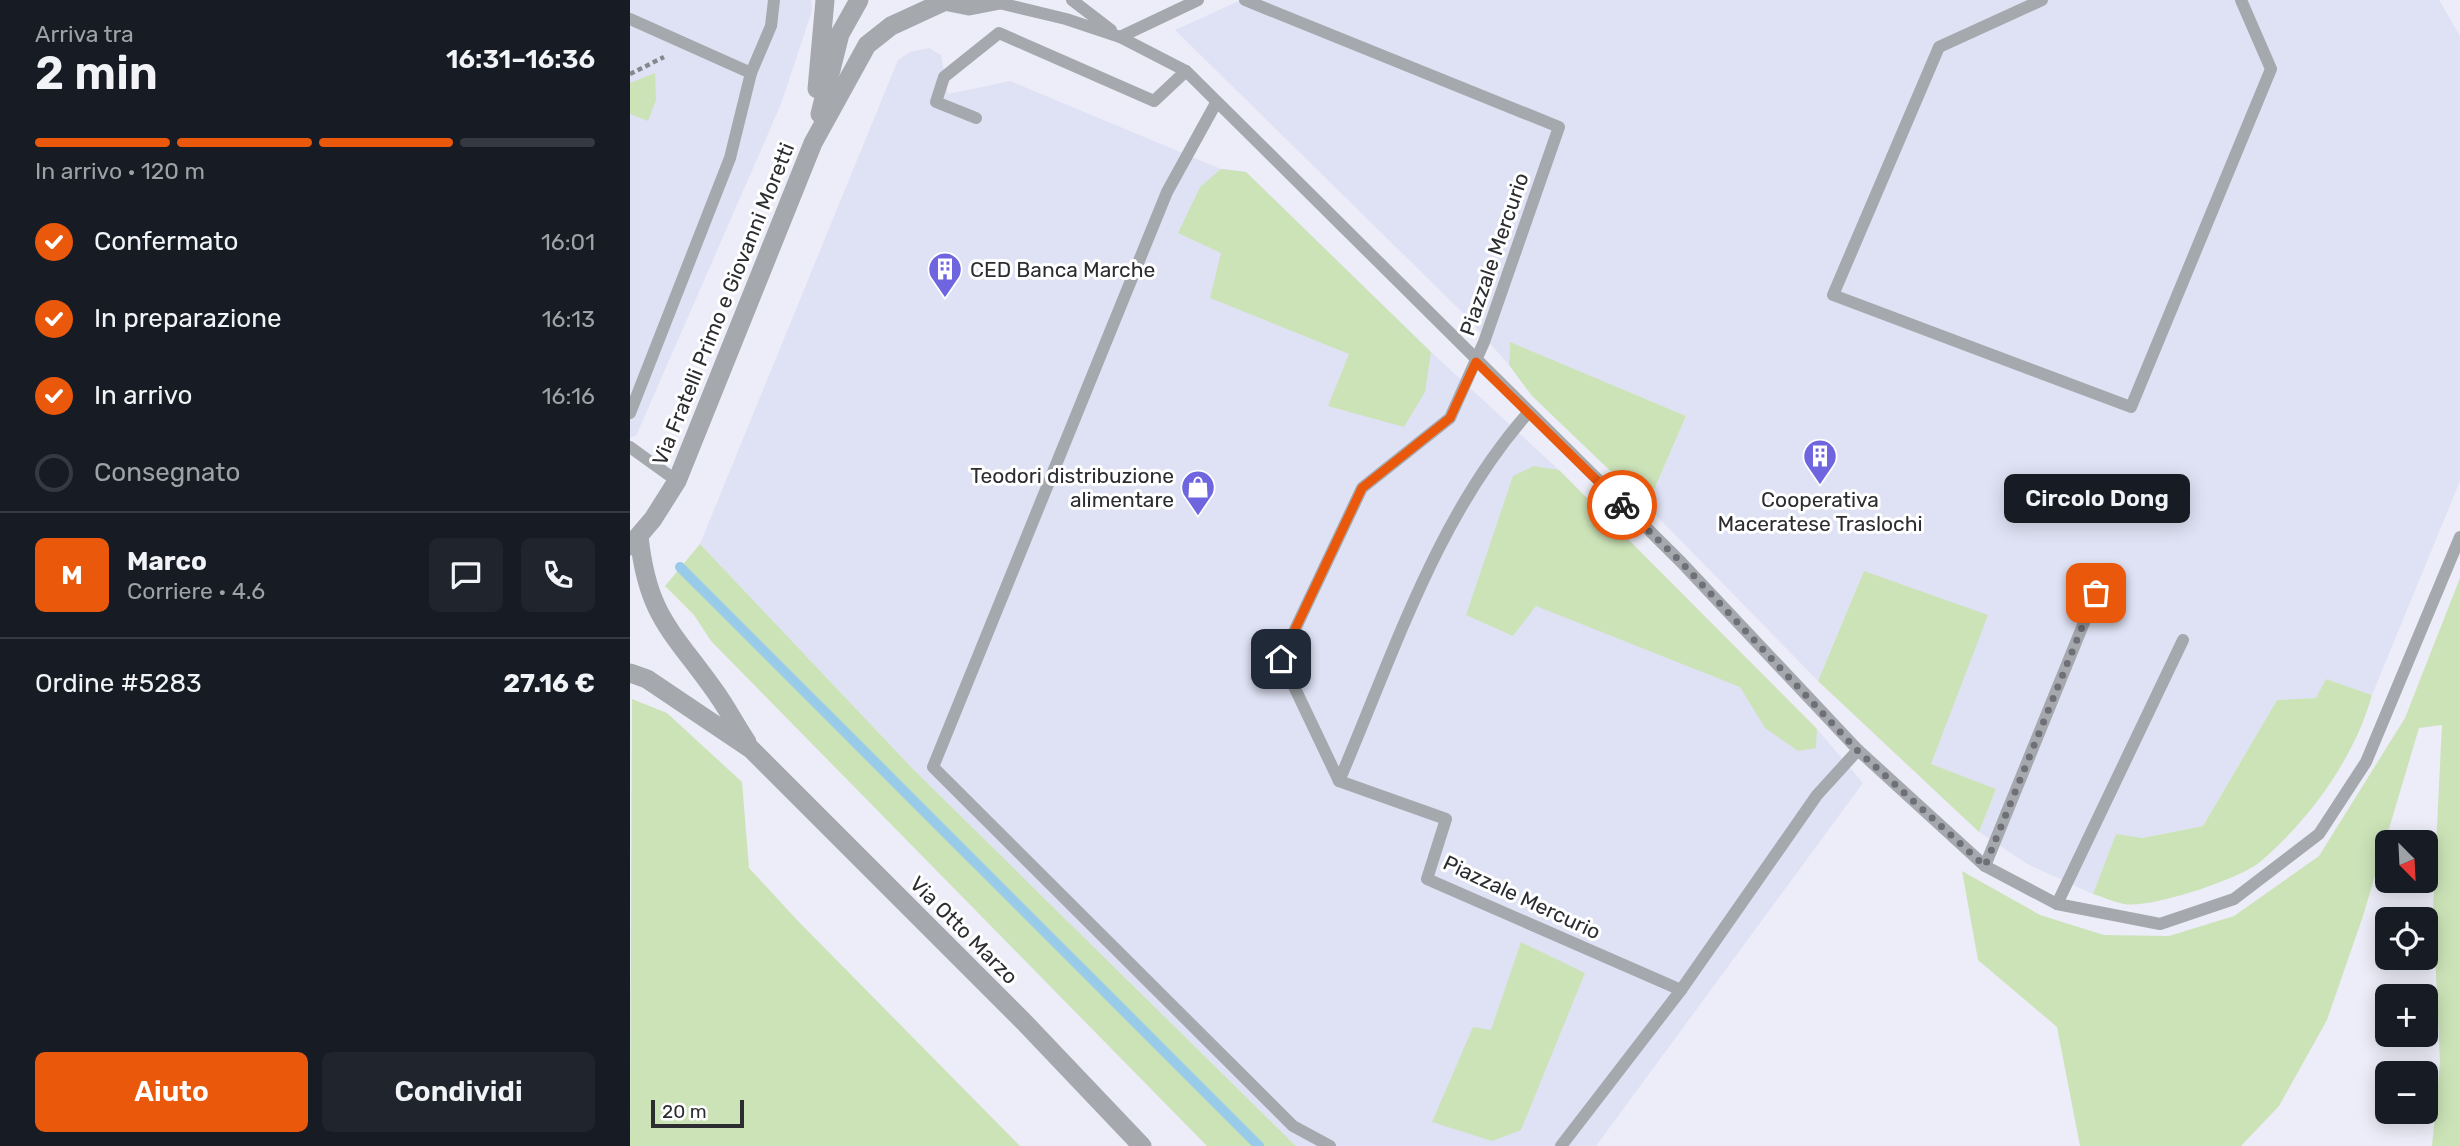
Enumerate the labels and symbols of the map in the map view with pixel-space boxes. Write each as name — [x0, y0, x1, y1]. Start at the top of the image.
street label: Via Fratelli Primo e Giovanni Moretti — [647, 139, 799, 469]
street label: Piazzale Mercurio — [1454, 169, 1534, 339]
building icon: CED Banca Marche — [926, 250, 964, 299]
place label: CED Banca Marche — [970, 257, 1155, 282]
building icon: Cooperativa Maceratese Traslochi — [1801, 437, 1839, 486]
place label: Teodori distribuzione alimentare — [970, 463, 1174, 512]
shop icon: Teodori distribuzione alimentare — [1179, 468, 1217, 517]
courier — [1587, 470, 1657, 540]
callout: Circolo Dong — [2003, 474, 2189, 523]
place label: Cooperativa Maceratese Traslochi — [1717, 487, 1923, 536]
pin — [2066, 563, 2126, 623]
pin — [1251, 629, 1311, 689]
north arrow — [2375, 830, 2438, 892]
street label: Piazzale Mercurio — [1439, 850, 1605, 944]
street label: Via Otto Marzo — [905, 871, 1023, 989]
scale bar — [651, 1097, 744, 1129]

